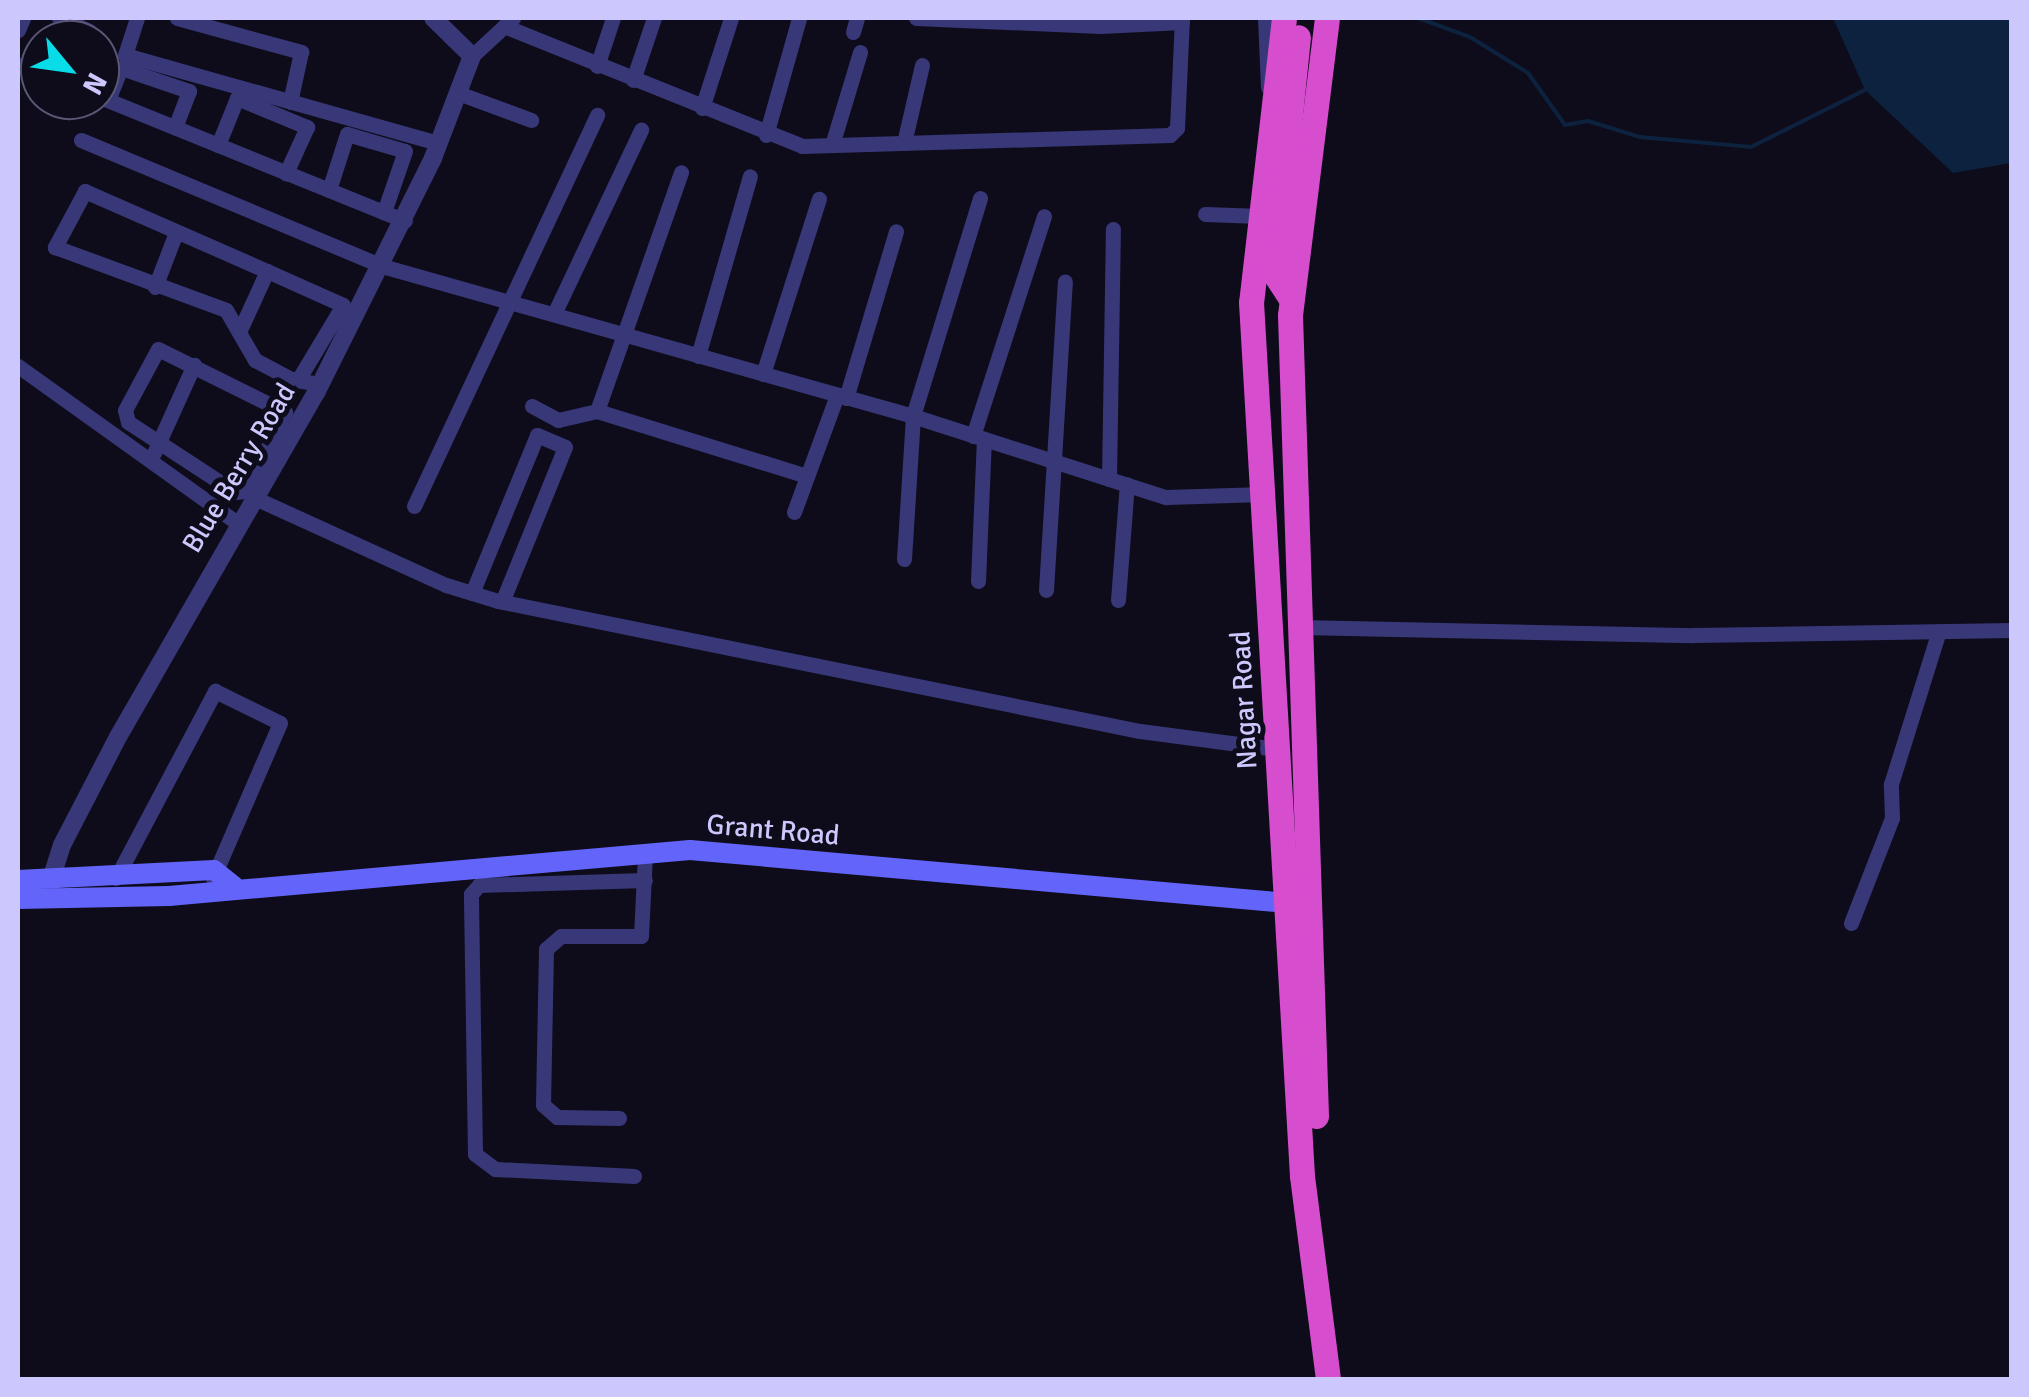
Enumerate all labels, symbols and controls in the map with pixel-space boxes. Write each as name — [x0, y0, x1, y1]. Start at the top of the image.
north arrow — [20, 20, 120, 120]
text: N — [75, 67, 114, 100]
street label: Blue Berry Road — [175, 377, 303, 559]
street label: Nagar Road — [1224, 630, 1264, 770]
street label: Grant Road — [705, 807, 841, 853]

